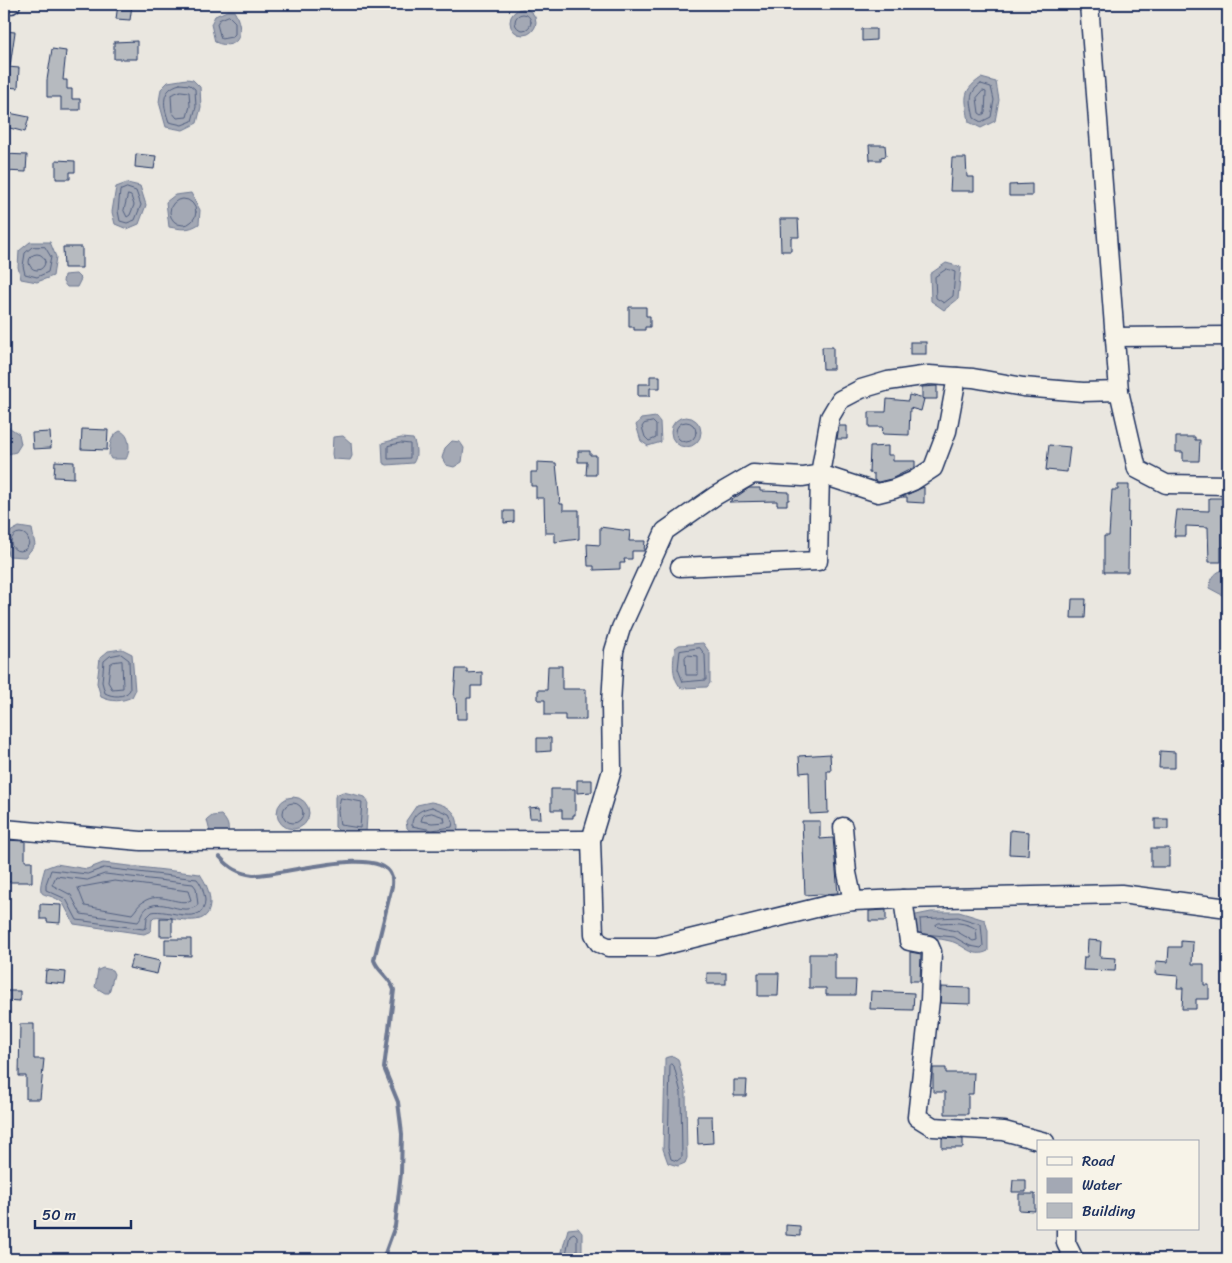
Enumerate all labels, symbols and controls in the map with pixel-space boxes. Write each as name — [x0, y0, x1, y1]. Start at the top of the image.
legend — [1037, 1140, 1200, 1230]
text: Road — [1082, 1148, 1115, 1174]
text: Water — [1082, 1172, 1122, 1198]
scale bar — [35, 1198, 131, 1230]
text: Building — [1082, 1198, 1136, 1224]
text: 50 m — [42, 1202, 77, 1228]

